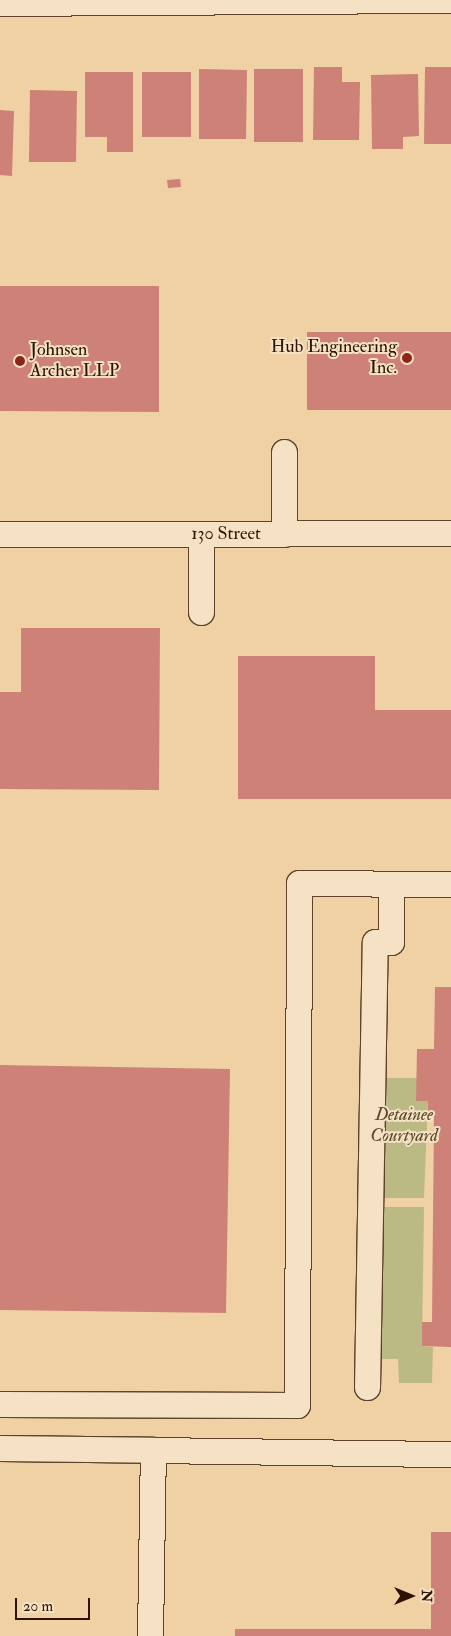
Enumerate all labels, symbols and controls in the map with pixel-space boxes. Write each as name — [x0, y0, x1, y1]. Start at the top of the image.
place label: Hub Engineering Inc. — [271, 337, 397, 379]
place label: Johnsen Archer LLP — [30, 340, 119, 382]
marker: Hub Engineering Inc. — [401, 352, 413, 364]
marker: Johnsen Archer LLP — [14, 355, 26, 367]
street label: 130 Street — [191, 523, 261, 545]
park label: Detainee Courtyard — [370, 1105, 438, 1148]
north arrow — [386, 1571, 436, 1621]
scale bar — [18, 1588, 92, 1620]
text: N — [418, 1590, 435, 1602]
text: 20 m — [23, 1597, 53, 1616]

